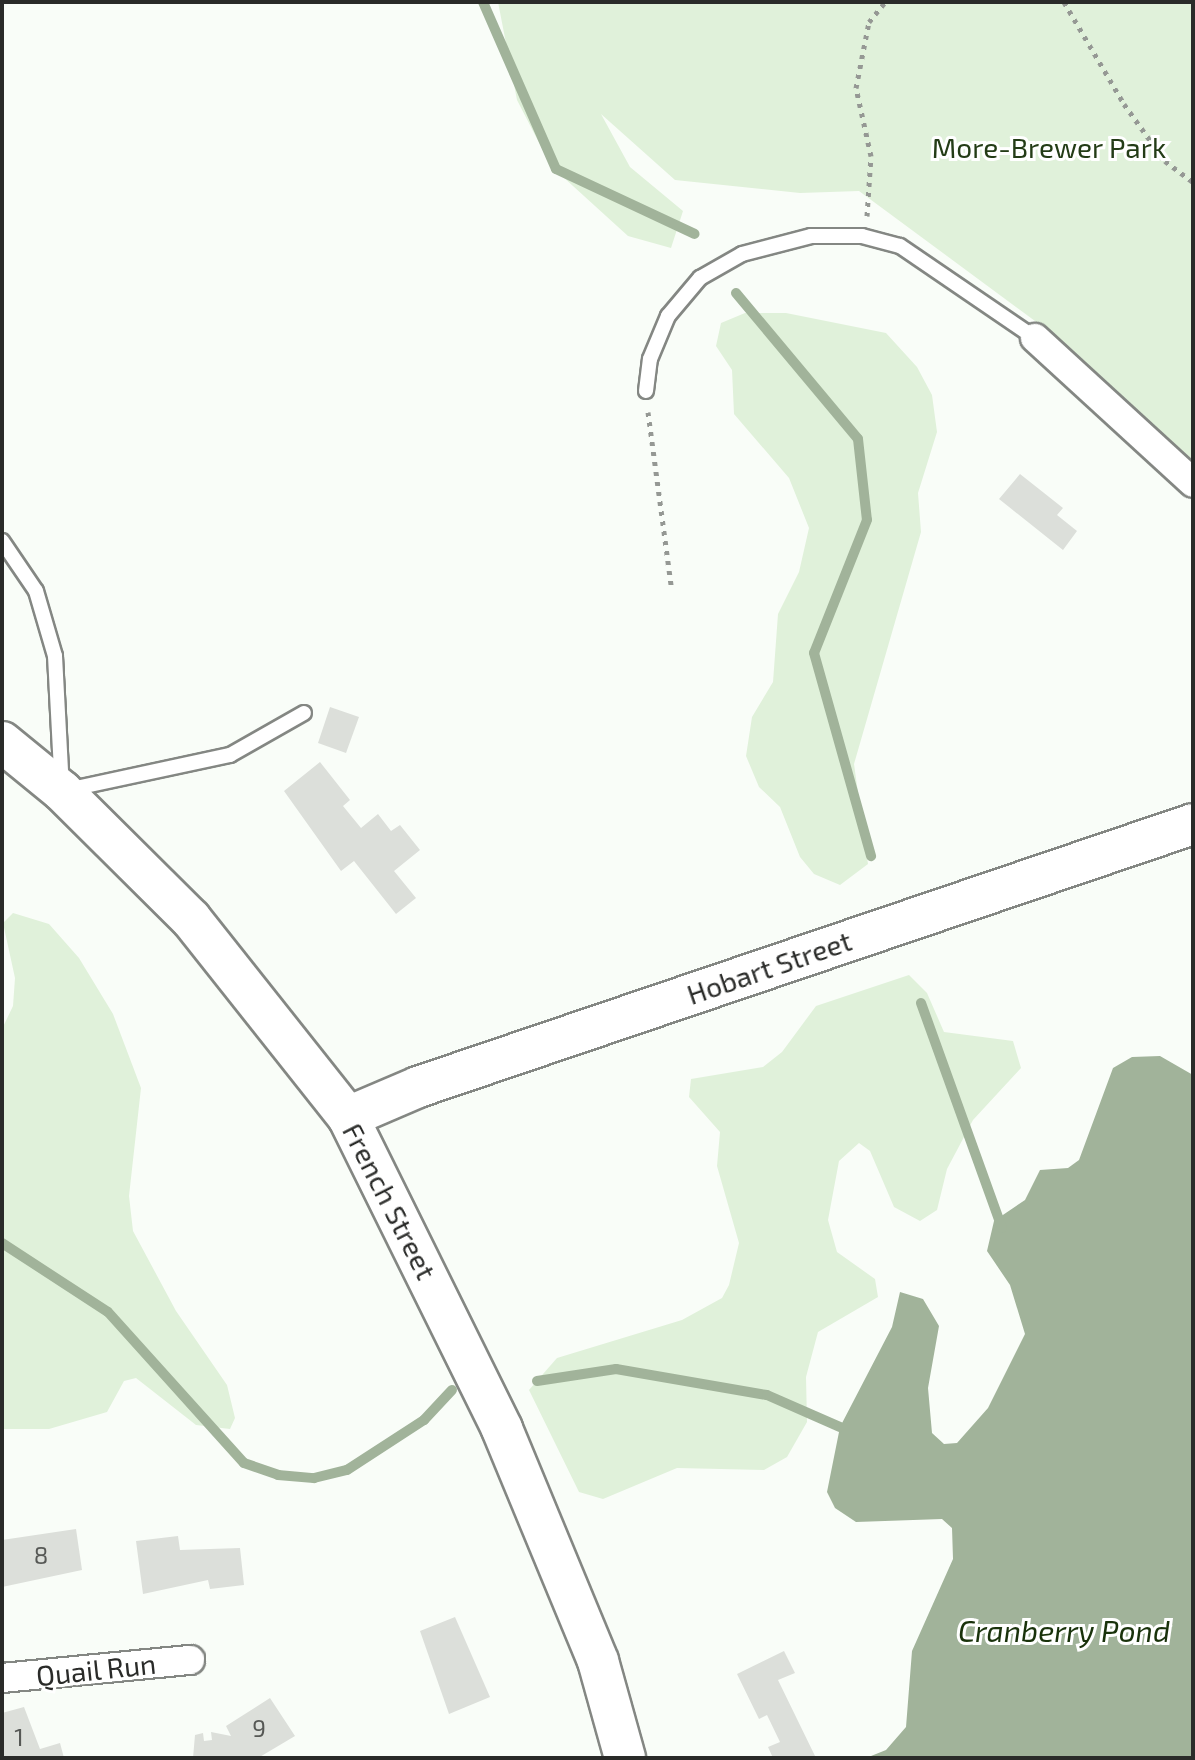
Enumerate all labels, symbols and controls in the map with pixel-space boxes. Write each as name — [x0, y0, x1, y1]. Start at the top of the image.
park label: More-Brewer Park — [932, 130, 1166, 164]
street label: Hobart Street — [682, 923, 856, 1011]
street label: French Street — [336, 1117, 444, 1285]
house number: 8 — [34, 1541, 48, 1569]
water label: Cranberry Pond — [958, 1612, 1170, 1648]
street label: Quail Run — [34, 1646, 158, 1692]
house number: 9 — [252, 1714, 266, 1742]
house number: 1 — [14, 1723, 24, 1751]

